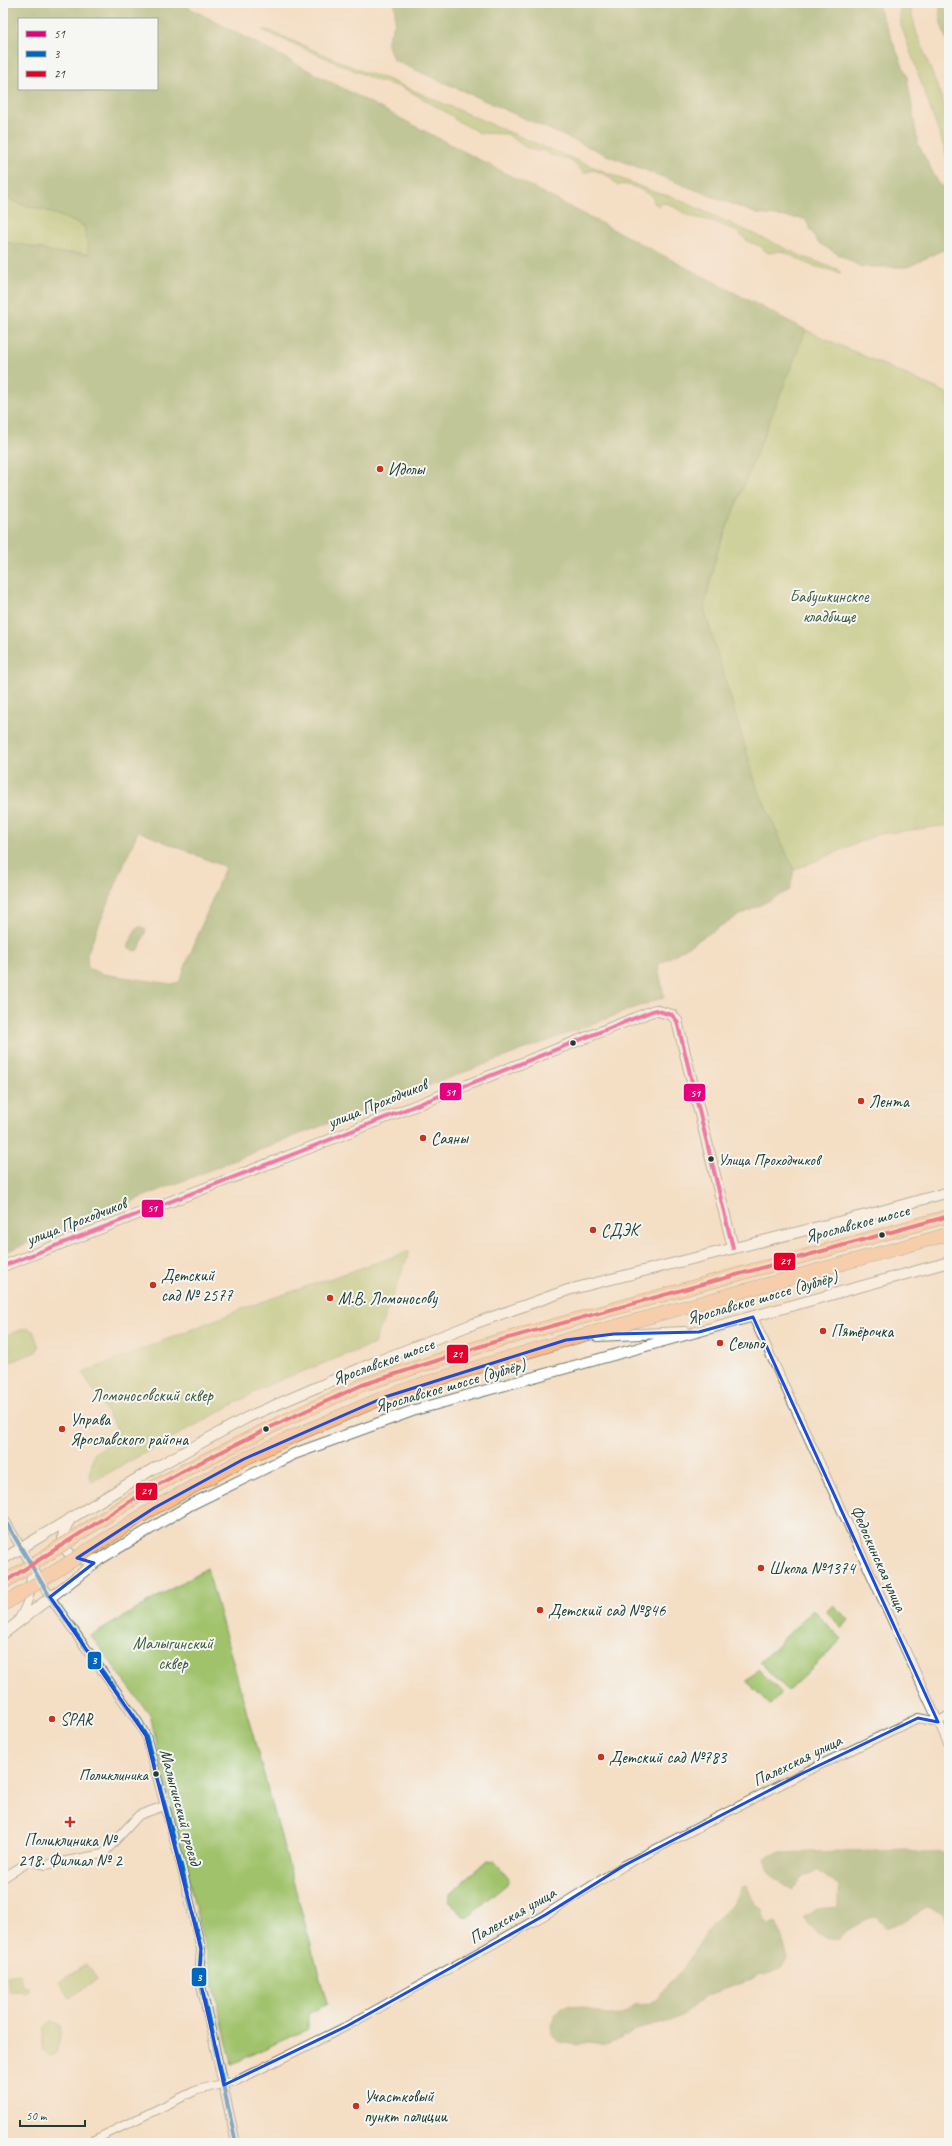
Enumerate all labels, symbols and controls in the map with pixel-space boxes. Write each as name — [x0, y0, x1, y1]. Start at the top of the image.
legend — [18, 18, 158, 90]
text: 51 — [54, 26, 65, 42]
text: 3 — [54, 46, 61, 62]
text: 21 — [54, 66, 65, 82]
place label: Идолы — [388, 459, 426, 480]
marker: Идолы — [375, 464, 385, 474]
park label: Бабушкинское кладбище — [789, 586, 870, 627]
unlabelled marker — [568, 1038, 578, 1048]
street label: улица Проходчиков — [323, 1073, 433, 1133]
line badge: 51 — [439, 1082, 462, 1101]
line badge: 51 — [683, 1083, 706, 1102]
text: 51 — [445, 1085, 456, 1099]
text: 51 — [690, 1086, 701, 1100]
place label: Лента — [869, 1091, 910, 1112]
marker: Лента — [856, 1096, 866, 1106]
place label: Саяны — [431, 1128, 470, 1149]
marker: Саяны — [418, 1133, 428, 1143]
place label: Улица Проходчиков — [718, 1150, 823, 1170]
marker: Улица Проходчиков — [706, 1154, 716, 1164]
street label: улица Проходчиков — [22, 1192, 132, 1251]
line badge: 51 — [141, 1199, 164, 1218]
street label: Ярославское шоссе — [803, 1199, 913, 1247]
text: 51 — [147, 1201, 158, 1215]
place label: СДЭК — [601, 1220, 642, 1241]
marker: СДЭК — [588, 1225, 598, 1235]
unlabelled marker — [877, 1230, 887, 1240]
line badge: 21 — [773, 1252, 796, 1271]
text: 21 — [780, 1254, 791, 1268]
place label: Детский сад № 2577 — [161, 1265, 234, 1306]
street label: Ярославское шоссе (дублёр) — [684, 1266, 841, 1329]
marker: Детский сад № 2577 — [148, 1280, 158, 1290]
place label: М.В. Ломоносову — [338, 1288, 438, 1309]
marker: М.В. Ломоносову — [325, 1293, 335, 1303]
place label: Пятёрочка — [831, 1321, 894, 1342]
marker: Пятёрочка — [818, 1326, 828, 1336]
street label: Ярославское шоссе — [329, 1333, 438, 1390]
place label: Сельпо — [728, 1333, 766, 1354]
marker: Сельпо — [715, 1338, 725, 1348]
line badge: 21 — [446, 1344, 469, 1364]
text: 21 — [452, 1347, 463, 1361]
street label: Ярославское шоссе (дублёр) — [372, 1354, 529, 1417]
park label: Ломоносовский сквер — [91, 1385, 214, 1406]
place label: Управа Ярославского района — [70, 1409, 189, 1450]
marker: Управа Ярославского района — [57, 1424, 67, 1434]
unlabelled marker — [261, 1424, 271, 1434]
line badge: 21 — [135, 1482, 158, 1501]
text: 21 — [141, 1484, 152, 1498]
street label: Федоскинская улица — [846, 1502, 912, 1616]
place label: Школа №1374 — [769, 1558, 858, 1579]
marker: Школа №1374 — [756, 1563, 766, 1573]
place label: Детский сад №846 — [548, 1600, 667, 1621]
marker: Детский сад №846 — [535, 1605, 545, 1615]
park label: Малыгинский сквер — [133, 1633, 214, 1674]
line badge: 3 — [87, 1651, 102, 1670]
text: 3 — [92, 1653, 98, 1667]
place label: SPAR — [60, 1709, 94, 1730]
marker: SPAR — [47, 1714, 57, 1724]
street label: Палехская улица — [749, 1729, 847, 1791]
street label: Малыгинский проезд — [155, 1747, 207, 1870]
place label: Детский сад №783 — [609, 1747, 728, 1768]
marker: Детский сад №783 — [596, 1752, 606, 1762]
place label: Поликлиника — [79, 1765, 150, 1785]
marker: Поликлиника — [151, 1769, 161, 1779]
marker: Поликлиника № 218. Филиал № 2 — [64, 1816, 76, 1828]
place label: Поликлиника № 218. Филиал № 2 — [18, 1830, 123, 1871]
street label: Палехская улица — [465, 1881, 561, 1949]
line badge: 3 — [191, 1967, 207, 1987]
text: 3 — [197, 1970, 203, 1984]
place label: Участковый пункт полиции — [364, 2086, 448, 2127]
marker: Участковый пункт полиции — [351, 2101, 361, 2111]
scale bar — [20, 2102, 85, 2128]
text: 50 m — [26, 2108, 48, 2124]

